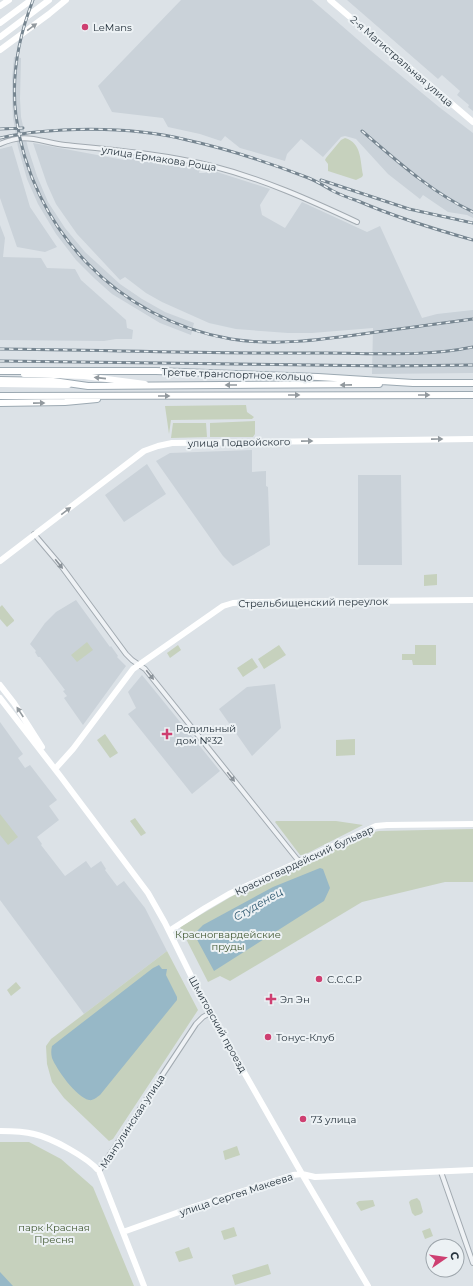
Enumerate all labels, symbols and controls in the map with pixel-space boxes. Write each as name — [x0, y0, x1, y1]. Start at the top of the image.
street label: 2-я Магистральная улица — [347, 13, 456, 110]
place label: LeMans — [93, 21, 132, 34]
marker: LeMans — [80, 22, 90, 32]
one-way arrow — [26, 23, 37, 31]
street label: улица Ермакова Роща — [100, 143, 217, 174]
street label: Третье транспортное кольцо — [161, 365, 313, 384]
one-way arrow — [94, 374, 106, 381]
one-way arrow — [224, 382, 237, 388]
one-way arrow — [339, 382, 352, 388]
one-way arrow — [288, 392, 301, 398]
one-way arrow — [418, 392, 431, 398]
one-way arrow — [158, 393, 171, 399]
one-way arrow — [33, 400, 46, 406]
street label: улица Подвойского — [187, 435, 290, 450]
one-way arrow — [431, 436, 443, 443]
one-way arrow — [301, 438, 314, 444]
one-way arrow — [60, 507, 71, 515]
one-way arrow — [55, 559, 64, 570]
street label: Стрельбищенский переулок — [238, 595, 388, 610]
one-way arrow — [146, 670, 154, 681]
one-way arrow — [16, 707, 24, 718]
place label: Родильный дом №32 — [176, 722, 236, 747]
marker: Родильный дом №32 — [161, 728, 173, 740]
one-way arrow — [227, 771, 236, 782]
street label: Красногвардейский бульвар — [233, 822, 376, 898]
water label: Студенец — [231, 884, 285, 924]
park label: Красногвардейские пруды — [175, 928, 281, 953]
place label: С.С.С.Р — [327, 973, 362, 986]
street label: Шмитовский проезд — [186, 974, 250, 1075]
marker: С.С.С.Р — [314, 974, 324, 984]
marker: Эл Эн — [265, 993, 277, 1005]
place label: Эл Эн — [280, 993, 310, 1006]
place label: Тонус-Клуб — [276, 1031, 335, 1044]
marker: Тонус-Клуб — [263, 1032, 273, 1042]
street label: Мантулинская улица — [97, 1072, 168, 1171]
place label: 73 улица — [311, 1113, 356, 1126]
marker: 73 улица — [298, 1114, 308, 1124]
street label: улица Сергея Макеева — [177, 1170, 294, 1219]
park label: парк Красная Пресня — [18, 1221, 90, 1246]
north arrow — [425, 1238, 465, 1278]
text: С — [447, 1250, 462, 1261]

